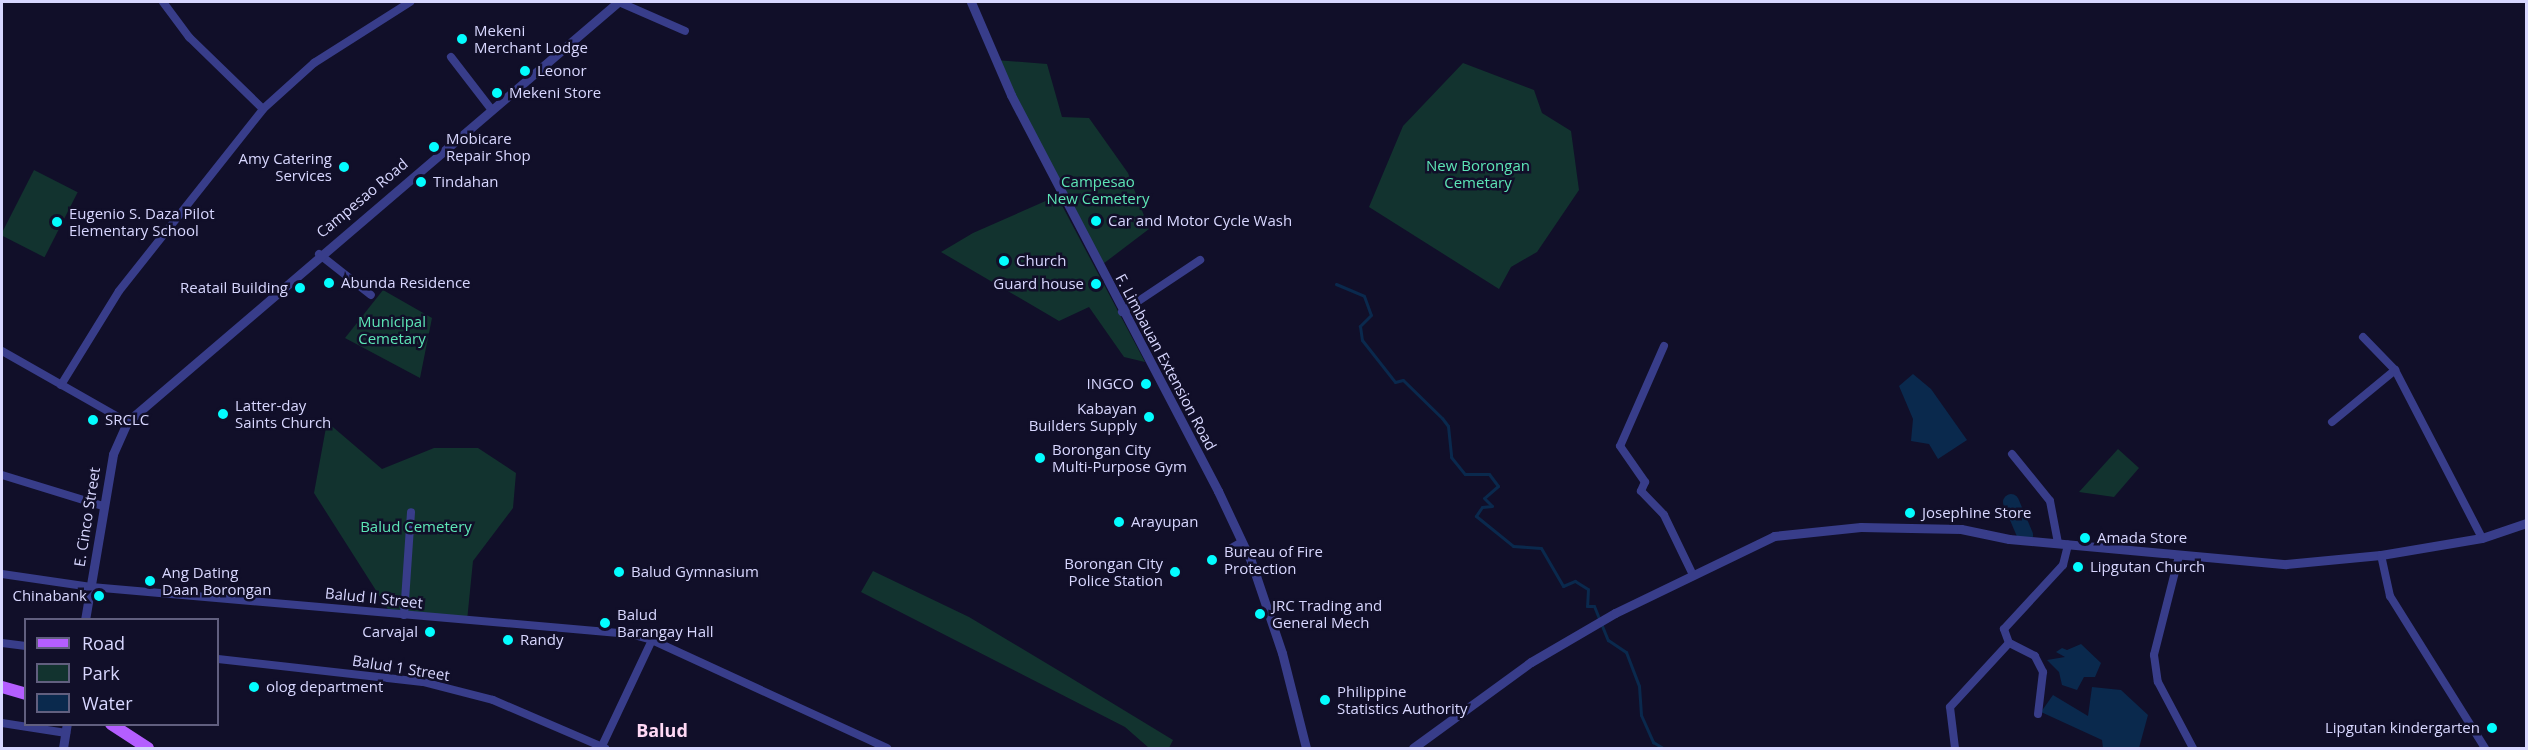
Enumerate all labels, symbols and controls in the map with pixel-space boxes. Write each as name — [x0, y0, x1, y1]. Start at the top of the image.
place label: Mekeni Merchant Lodge — [474, 21, 588, 56]
marker: Mekeni Merchant Lodge — [455, 32, 469, 46]
place label: Leonor — [537, 62, 587, 80]
marker: Leonor — [518, 64, 532, 78]
place label: Mekeni Store — [509, 84, 601, 102]
marker: Mekeni Store — [490, 86, 504, 100]
place label: Mobicare Repair Shop — [446, 129, 531, 164]
marker: Mobicare Repair Shop — [427, 140, 441, 154]
place label: Amy Catering Services — [238, 149, 332, 184]
street label: Campesao Road — [313, 155, 411, 241]
park label: New Borongan Cemetary — [1426, 156, 1530, 191]
marker: Amy Catering Services — [337, 160, 351, 174]
park label: Campesao New Cemetery — [1047, 172, 1149, 207]
place label: Tindahan — [433, 173, 498, 191]
marker: Tindahan — [414, 175, 428, 189]
place label: Eugenio S. Daza Pilot Elementary School — [69, 204, 215, 239]
place label: Car and Motor Cycle Wash — [1108, 212, 1292, 230]
marker: Car and Motor Cycle Wash — [1089, 214, 1103, 228]
marker: Eugenio S. Daza Pilot Elementary School — [50, 215, 64, 229]
place label: Church — [1016, 252, 1066, 270]
marker: Church — [997, 254, 1011, 268]
street label: F. Limbauan Extension Road — [1112, 271, 1220, 453]
place label: Abunda Residence — [341, 274, 470, 292]
place label: Guard house — [993, 275, 1084, 293]
marker: Abunda Residence — [322, 276, 336, 290]
marker: Guard house — [1089, 277, 1103, 291]
place label: Reatail Building — [180, 279, 288, 297]
marker: Reatail Building — [293, 281, 307, 295]
park label: Municipal Cemetary — [358, 312, 426, 347]
place label: INGCO — [1086, 375, 1134, 393]
marker: INGCO — [1139, 377, 1153, 391]
place label: Latter-day Saints Church — [235, 396, 331, 431]
place label: Kabayan Builders Supply — [1029, 399, 1137, 434]
marker: Latter-day Saints Church — [216, 407, 230, 421]
marker: Kabayan Builders Supply — [1142, 410, 1156, 424]
place label: SRCLC — [105, 411, 149, 429]
marker: SRCLC — [86, 413, 100, 427]
place label: Borongan City Multi-Purpose Gym — [1052, 440, 1187, 475]
marker: Borongan City Multi-Purpose Gym — [1033, 451, 1047, 465]
street label: E. Cinco Street — [70, 466, 104, 568]
place label: Josephine Store — [1922, 504, 2031, 522]
marker: Josephine Store — [1903, 506, 1917, 520]
place label: Arayupan — [1131, 513, 1198, 531]
marker: Arayupan — [1112, 515, 1126, 529]
park label: Balud Cemetery — [360, 518, 472, 536]
place label: Amada Store — [2097, 529, 2187, 547]
marker: Amada Store — [2078, 531, 2092, 545]
place label: Bureau of Fire Protection — [1224, 542, 1323, 577]
marker: Bureau of Fire Protection — [1205, 553, 1219, 567]
place label: Borongan City Police Station — [1064, 554, 1163, 589]
place label: Lipgutan Church — [2090, 558, 2205, 576]
marker: Lipgutan Church — [2071, 560, 2085, 574]
place label: Ang Dating Daan Borongan — [162, 563, 271, 598]
place label: Balud Gymnasium — [631, 563, 759, 581]
marker: Balud Gymnasium — [612, 565, 626, 579]
marker: Borongan City Police Station — [1168, 565, 1182, 579]
marker: Ang Dating Daan Borongan — [143, 574, 157, 588]
street label: Balud II Street — [324, 584, 424, 612]
place label: Chinabank — [12, 587, 87, 605]
marker: Chinabank — [92, 589, 106, 603]
place label: JRC Trading and General Mech — [1272, 596, 1382, 631]
place label: Balud Barangay Hall — [617, 605, 714, 640]
marker: JRC Trading and General Mech — [1253, 607, 1267, 621]
marker: Balud Barangay Hall — [598, 616, 612, 630]
legend — [24, 618, 219, 726]
place label: Carvajal — [362, 623, 418, 641]
marker: Carvajal — [423, 625, 437, 639]
text: Road — [82, 631, 125, 655]
place label: Randy — [520, 631, 563, 649]
marker: Randy — [501, 633, 515, 647]
street label: Balud 1 Street — [351, 651, 451, 685]
text: Park — [82, 661, 120, 685]
place label: olog department — [266, 678, 383, 696]
marker: olog department — [247, 680, 261, 694]
place label: Philippine Statistics Authority — [1337, 682, 1468, 717]
text: Water — [82, 691, 133, 715]
marker: Philippine Statistics Authority — [1318, 693, 1332, 707]
district label: Balud — [636, 719, 688, 741]
place label: Lipgutan kindergarten — [2325, 719, 2480, 737]
marker: Lipgutan kindergarten — [2485, 721, 2499, 735]

